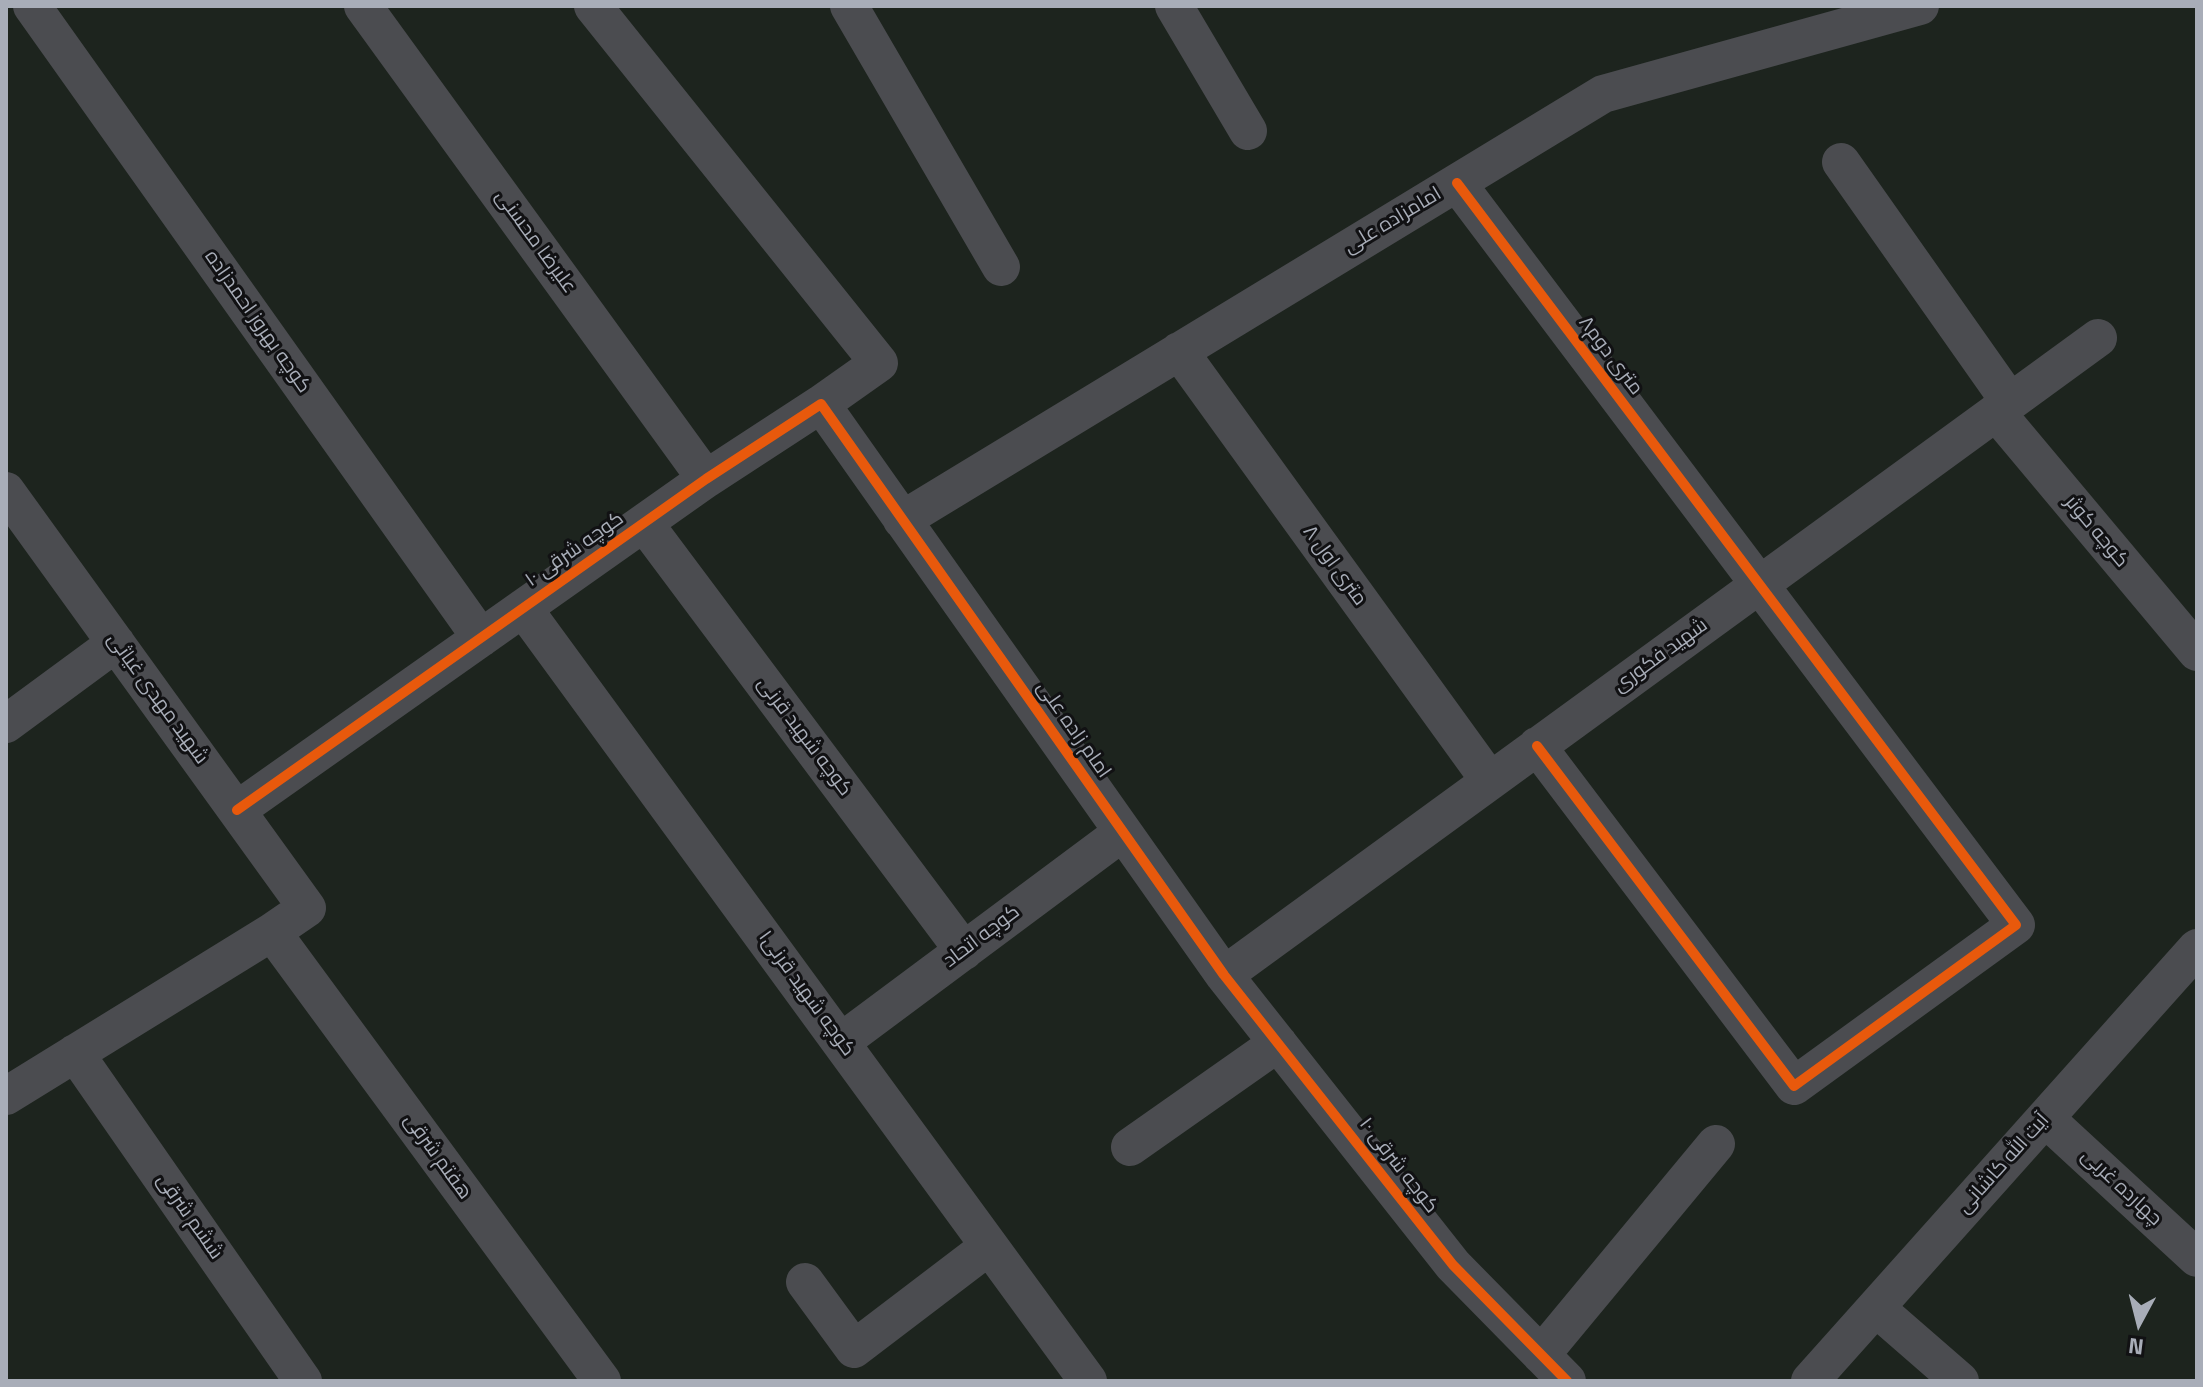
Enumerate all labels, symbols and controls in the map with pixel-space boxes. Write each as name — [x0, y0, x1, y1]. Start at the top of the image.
street label: امامزاده علی — [1340, 182, 1446, 260]
street label: علیرضا محسنی — [489, 186, 581, 298]
street label: کوچه بهروز احمدزاده — [199, 246, 315, 398]
street label: متری دوم۸ — [1573, 312, 1647, 400]
street label: کوچه کوثر — [2059, 491, 2133, 573]
street label: کوچه شرقی ۱۰ — [521, 507, 629, 593]
street label: ۸ متری اول — [1297, 521, 1371, 611]
street label: شهید فکوری — [1609, 614, 1713, 698]
street label: شهید مهدی غیاثی — [101, 629, 213, 769]
street label: کوچه شهید قرنی — [751, 673, 857, 801]
street label: امام زاده علی — [1031, 677, 1115, 783]
street label: کوچه اتحاد — [939, 900, 1025, 974]
street label: کوچه شهید قرنی۱ — [752, 927, 860, 1061]
street label: هفتم شرقی — [398, 1109, 476, 1205]
street label: آیت الله کاشانی — [1953, 1109, 2055, 1219]
street label: کوچه شرقی ۱۰ — [1353, 1113, 1443, 1219]
street label: چهارده غربی — [2075, 1144, 2167, 1232]
street label: ششم شرقی — [151, 1169, 227, 1265]
north arrow — [2099, 1283, 2179, 1363]
text: N — [2126, 1329, 2146, 1365]

